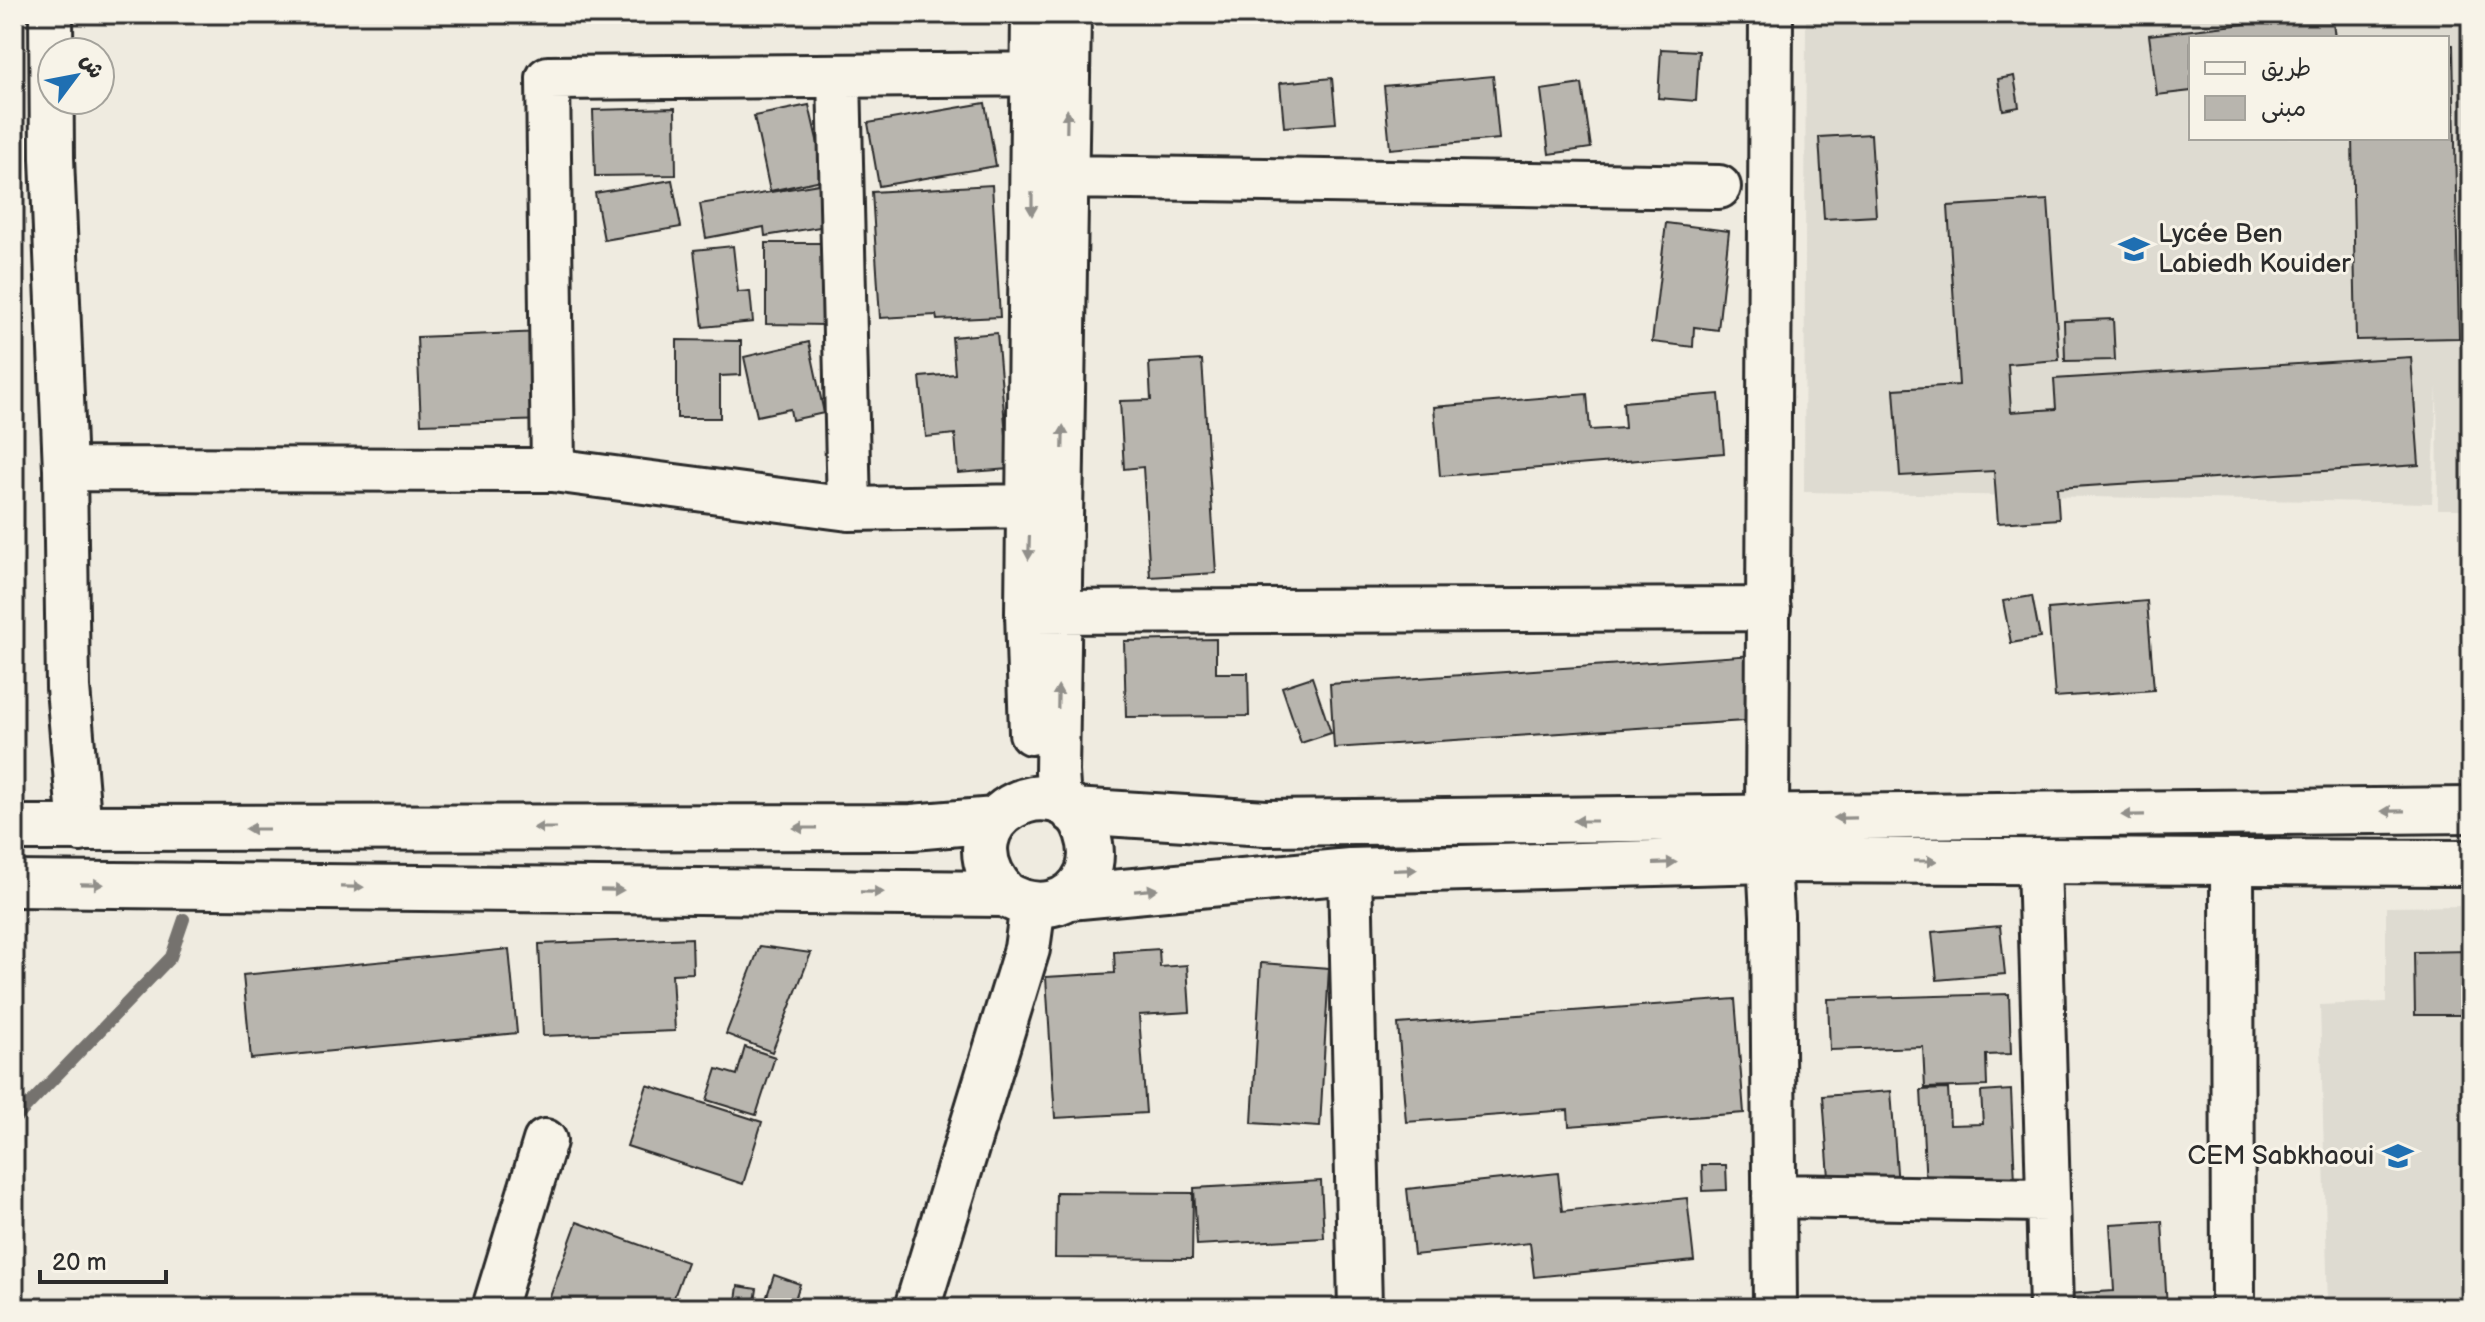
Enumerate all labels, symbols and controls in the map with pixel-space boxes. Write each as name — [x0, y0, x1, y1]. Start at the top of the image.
north arrow — [36, 36, 116, 116]
legend — [2189, 36, 2449, 140]
text: ش — [74, 49, 110, 84]
text: طريق — [2261, 54, 2311, 83]
text: مبنى — [2261, 94, 2306, 123]
one-way arrow — [1061, 108, 1074, 133]
one-way arrow — [1026, 192, 1038, 217]
place label: Lycée Ben Labiedh Kouider — [2158, 219, 2351, 280]
school or university icon: Lycée Ben Labiedh Kouider — [2117, 232, 2151, 266]
one-way arrow — [1057, 424, 1069, 449]
one-way arrow — [1023, 536, 1036, 561]
one-way arrow — [1052, 684, 1064, 709]
one-way arrow — [2380, 805, 2405, 817]
one-way arrow — [2120, 808, 2145, 821]
one-way arrow — [1832, 812, 1857, 825]
one-way arrow — [1572, 815, 1597, 827]
one-way arrow — [532, 822, 557, 834]
one-way arrow — [792, 822, 817, 834]
one-way arrow — [244, 823, 269, 835]
one-way arrow — [1913, 854, 1938, 867]
one-way arrow — [1653, 856, 1678, 869]
one-way arrow — [1393, 863, 1418, 876]
one-way arrow — [80, 878, 105, 890]
one-way arrow — [340, 881, 365, 893]
one-way arrow — [1134, 883, 1159, 896]
one-way arrow — [600, 884, 625, 896]
one-way arrow — [860, 886, 885, 899]
school or university icon: CEM Sabkhaoui — [2381, 1139, 2415, 1173]
place label: CEM Sabkhaoui — [2187, 1141, 2374, 1172]
scale bar — [40, 1234, 166, 1284]
text: 20 m — [52, 1248, 107, 1277]

